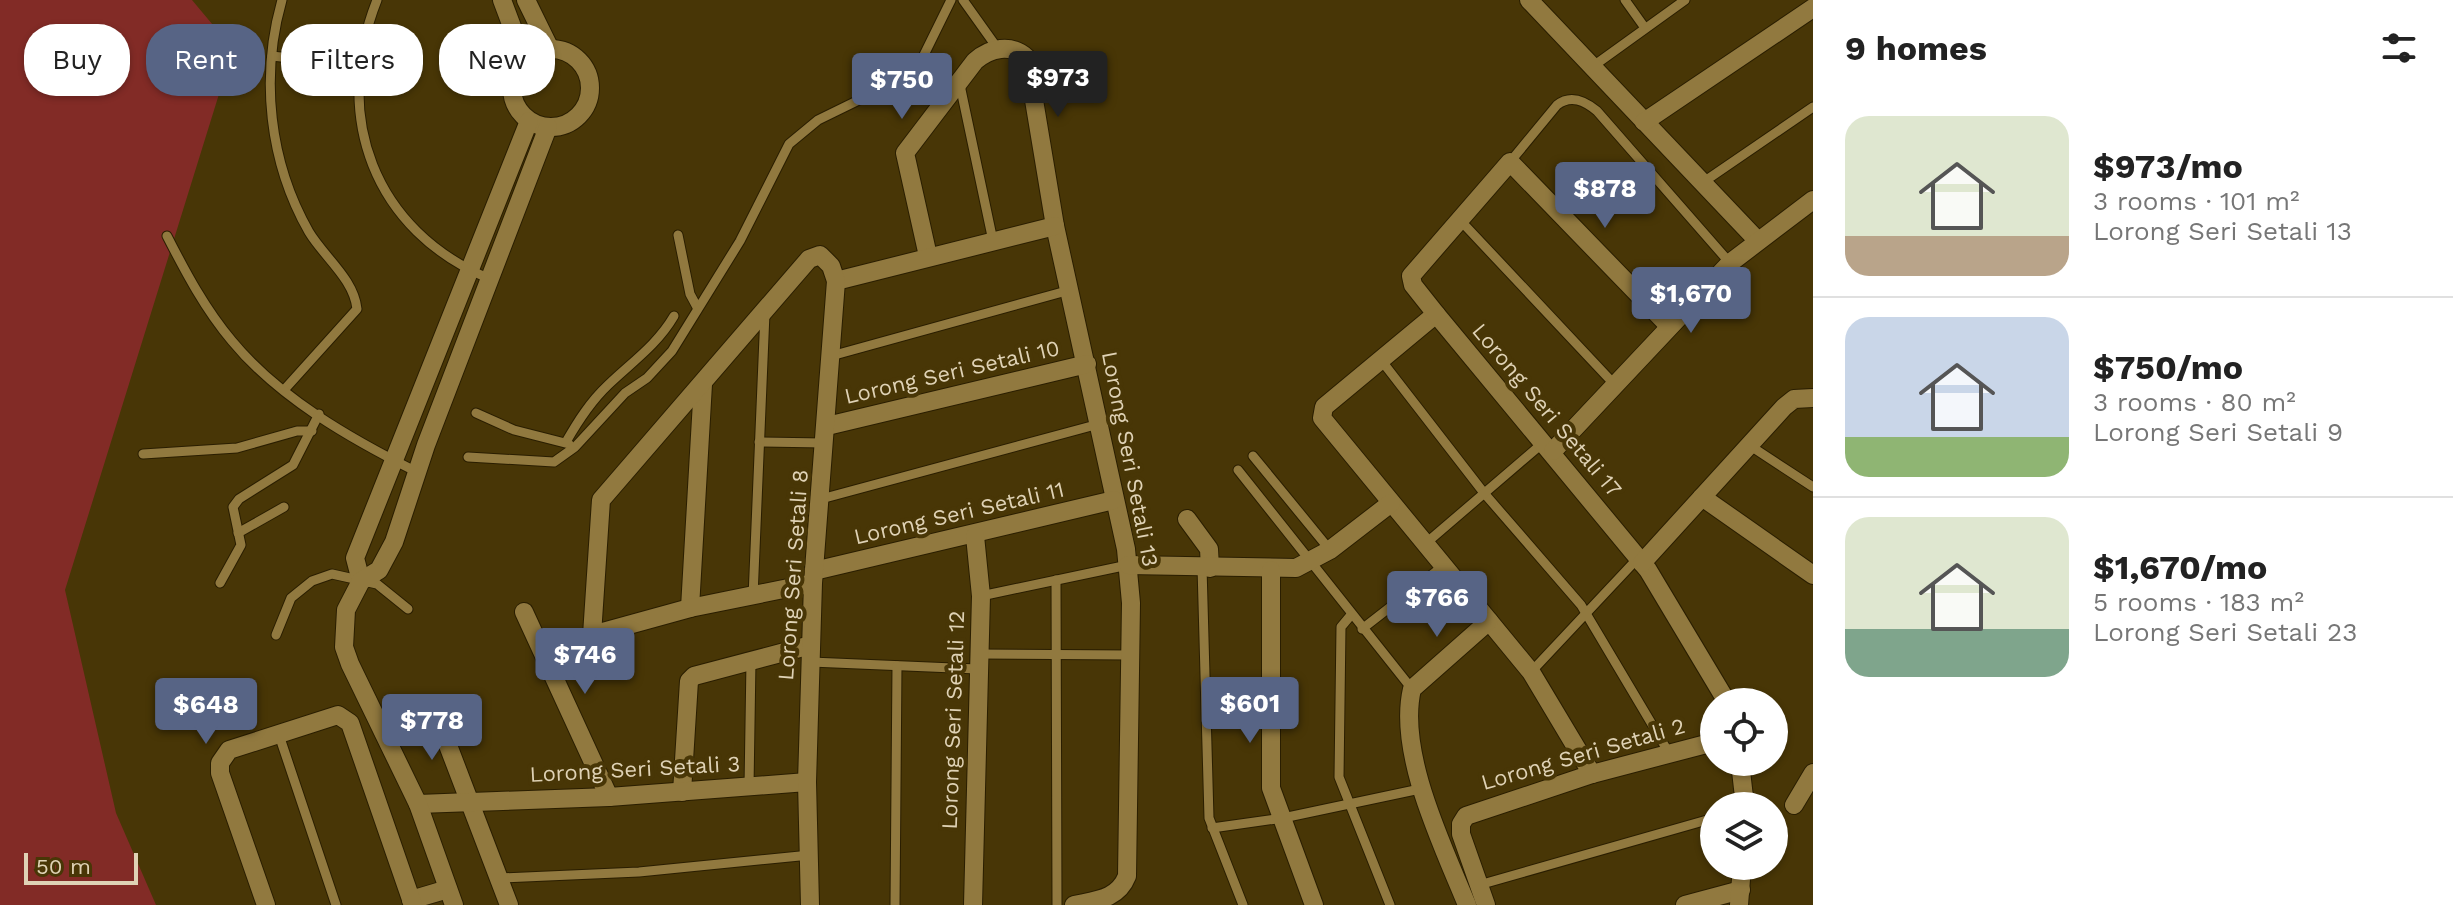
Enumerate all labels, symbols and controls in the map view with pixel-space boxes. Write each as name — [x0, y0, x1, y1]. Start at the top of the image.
chip: Buy — [24, 24, 130, 96]
chip: Rent — [146, 24, 265, 96]
chip: Filters — [281, 24, 423, 96]
chip: New — [439, 24, 555, 96]
icon: filters — [2377, 26, 2421, 70]
text: 9 homes — [1845, 28, 1987, 68]
pin: $973 — [1011, 51, 1105, 119]
pin: $750 — [855, 53, 949, 121]
text: $973 — [1026, 62, 1090, 92]
text: $750 — [870, 64, 934, 94]
text: $973/mo — [2093, 146, 2243, 186]
icon: home — [1909, 148, 2005, 244]
pin: $878 — [1558, 162, 1652, 230]
text: $878 — [1573, 173, 1637, 203]
text: 3 rooms · 101 m² — [2093, 186, 2300, 216]
text: Lorong Seri Setali 13 — [2093, 216, 2352, 246]
pin: $1,670 — [1626, 267, 1756, 335]
text: $1,670 — [1650, 278, 1732, 308]
street label: Lorong Seri Setali 17 — [1467, 318, 1627, 502]
street label: Lorong Seri Setali 10 — [842, 335, 1062, 409]
text: $750/mo — [2093, 347, 2243, 387]
street label: Lorong Seri Setali 13 — [1097, 349, 1163, 569]
icon: home — [1909, 349, 2005, 445]
text: 3 rooms · 80 m² — [2093, 387, 2296, 417]
text: Lorong Seri Setali 9 — [2093, 417, 2343, 447]
street label: Lorong Seri Setali 8 — [773, 469, 813, 681]
street label: Lorong Seri Setali 11 — [852, 477, 1066, 549]
text: $1,670/mo — [2093, 547, 2267, 587]
icon: home — [1909, 549, 2005, 645]
pin: $766 — [1390, 571, 1484, 639]
text: $766 — [1405, 582, 1469, 612]
text: 5 rooms · 183 m² — [2093, 587, 2304, 617]
street label: Lorong Seri Setali 12 — [937, 610, 969, 830]
text: Lorong Seri Setali 23 — [2093, 617, 2357, 647]
pin: $746 — [538, 628, 632, 696]
text: $746 — [553, 639, 617, 669]
pin: $601 — [1203, 677, 1297, 745]
pin: $648 — [159, 678, 253, 746]
text: $601 — [1220, 688, 1280, 718]
map controls — [1700, 688, 1788, 880]
button: locate — [1700, 688, 1788, 776]
text: $648 — [173, 689, 239, 719]
pin: $778 — [385, 694, 479, 762]
text: $778 — [400, 705, 464, 735]
street label: Lorong Seri Setali 2 — [1478, 713, 1688, 795]
street label: Lorong Seri Setali 3 — [529, 751, 741, 787]
button: layers — [1700, 792, 1788, 880]
scale bar — [24, 849, 138, 885]
text: 50 m — [36, 854, 91, 879]

